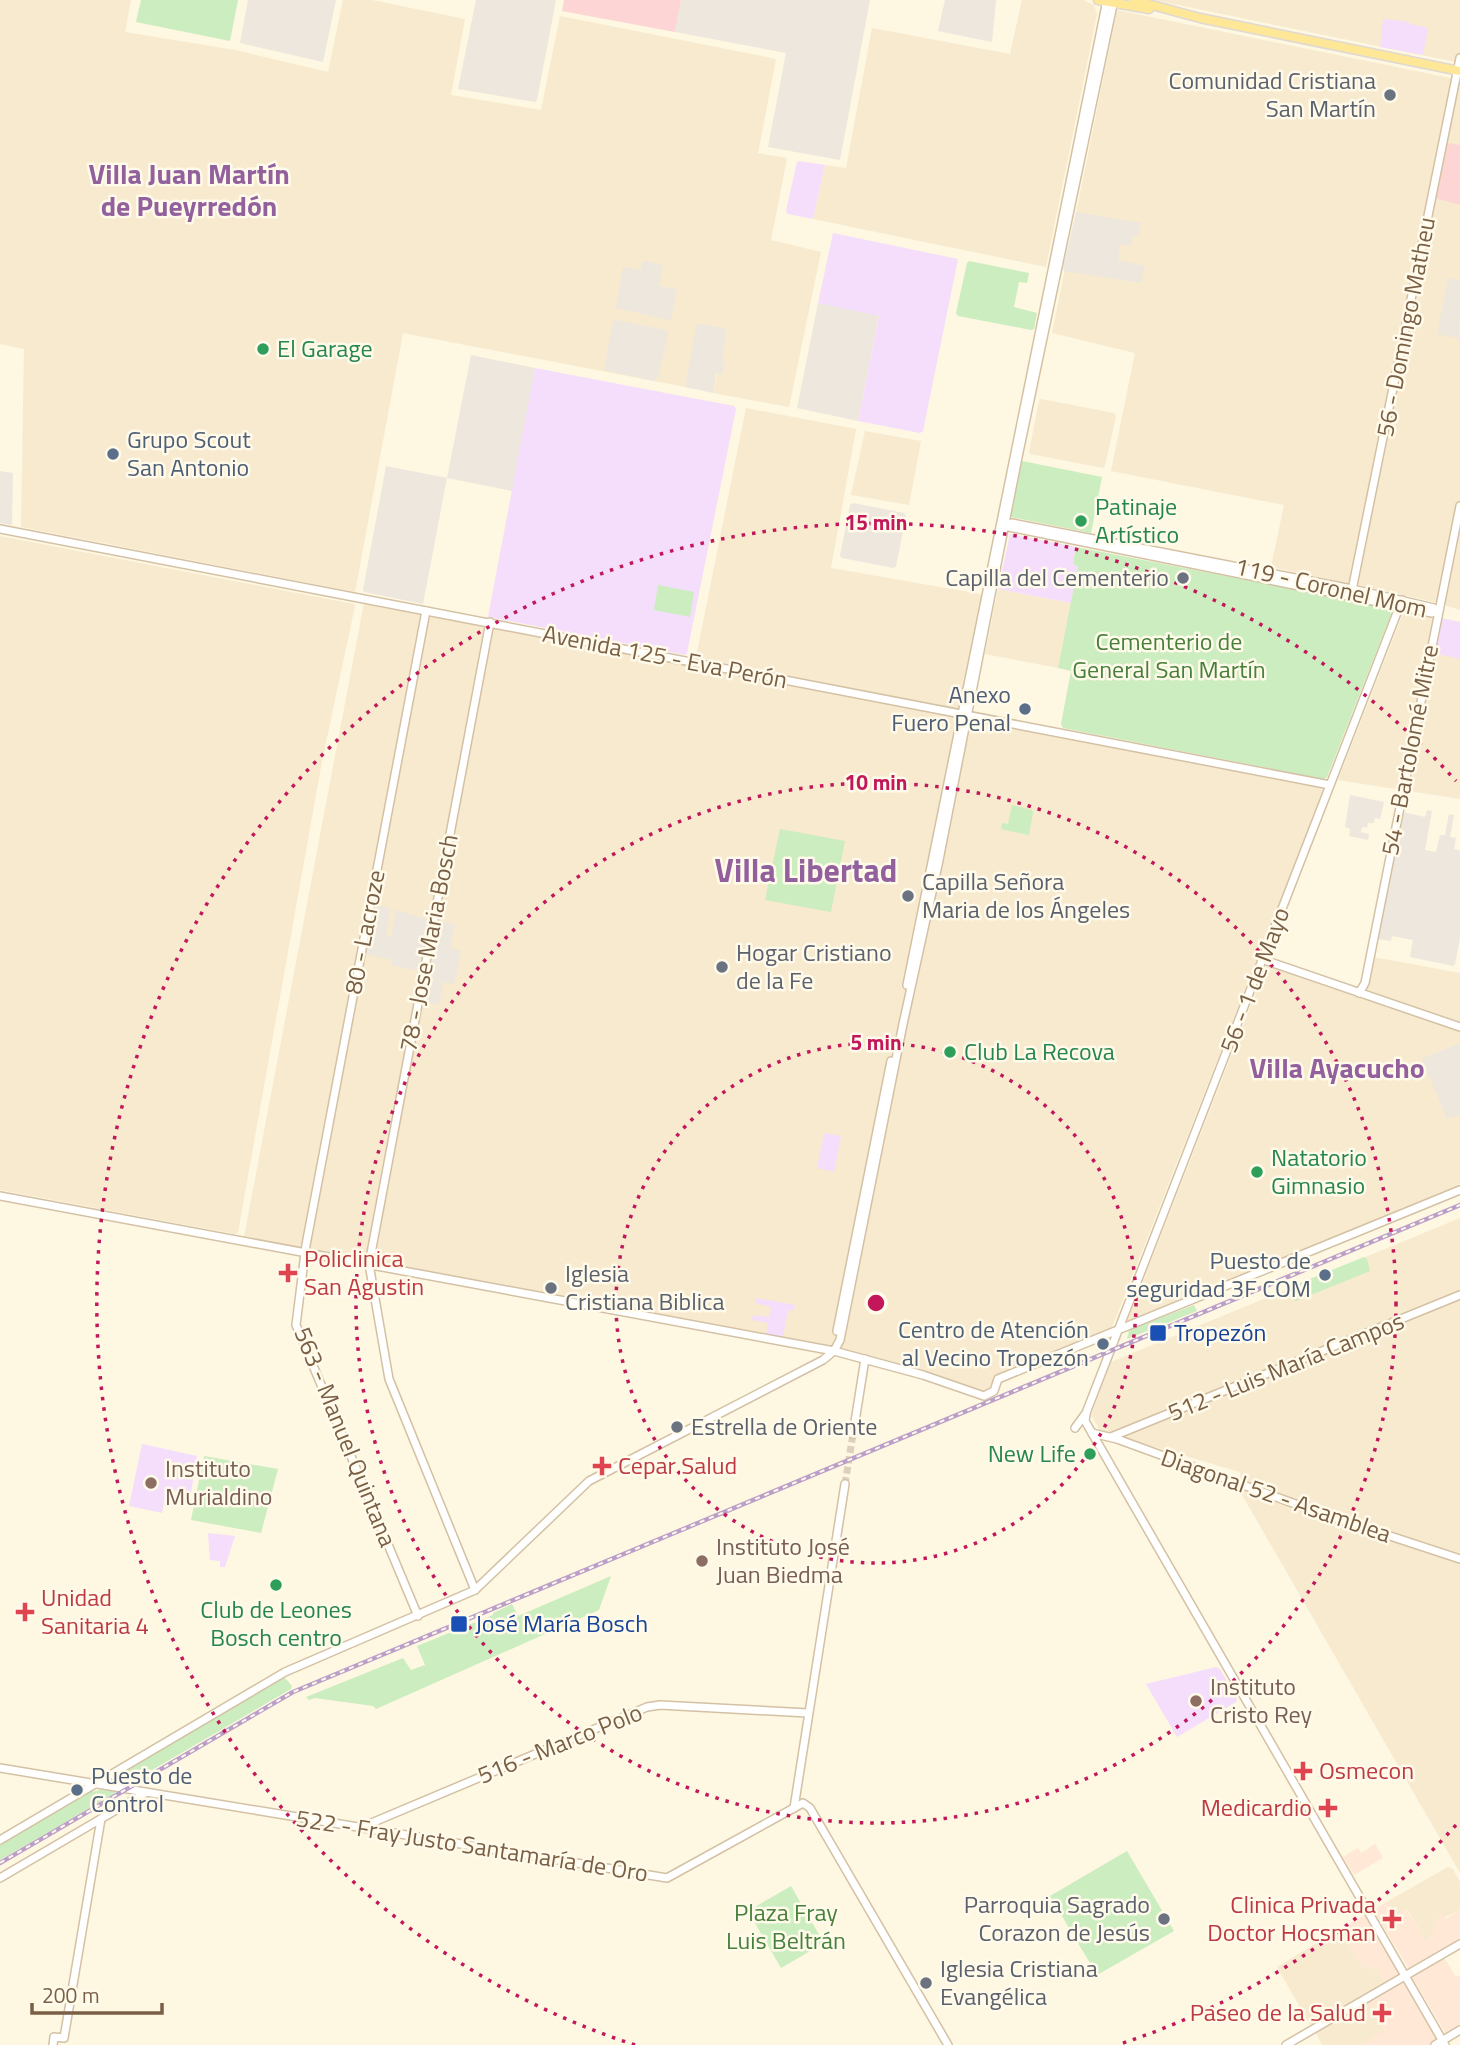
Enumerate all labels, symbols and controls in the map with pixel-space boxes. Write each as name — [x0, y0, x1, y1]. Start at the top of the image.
place label: Comunidad Cristiana San Martín — [1169, 62, 1376, 126]
marker: Comunidad Cristiana San Martín — [1382, 87, 1398, 103]
district label: Villa Juan Martín de Pueyrredón — [88, 152, 290, 227]
street label: 56 - Domingo Matheu — [1366, 214, 1444, 440]
place label: El Garage — [277, 330, 373, 366]
marker: El Garage — [255, 341, 271, 357]
place label: Grupo Scout San Antonio — [127, 421, 251, 485]
marker: Grupo Scout San Antonio — [105, 446, 121, 462]
place label: Patinaje Artístico — [1095, 488, 1179, 552]
text: 15 min — [845, 506, 907, 538]
marker: Patinaje Artístico — [1073, 513, 1089, 529]
street label: 119 - Coronel Mom — [1232, 547, 1431, 627]
place label: Capilla del Cementerio — [945, 559, 1169, 595]
marker: Capilla del Cementerio — [1175, 570, 1191, 586]
street label: Avenida 125 - Eva Perón — [540, 615, 791, 697]
park label: Cementerio de General San Martín — [1072, 623, 1266, 687]
street label: 54 - Bartolomé Mitre — [1371, 641, 1447, 858]
place label: Anexo Fuero Penal — [891, 676, 1011, 740]
marker: Anexo Fuero Penal — [1017, 701, 1033, 717]
text: 10 min — [845, 766, 907, 798]
street label: 78 - Jose Maria Bosch — [389, 831, 467, 1055]
district label: Villa Libertad — [715, 846, 897, 894]
place label: Capilla Señora Maria de los Ángeles — [922, 863, 1130, 927]
street label: 80 - Lacroze — [334, 867, 394, 997]
marker: Capilla Señora Maria de los Ángeles — [900, 888, 916, 904]
street label: 56 - 1 de Mayo — [1210, 902, 1298, 1057]
place label: Hogar Cristiano de la Fe — [736, 934, 892, 998]
marker: Hogar Cristiano de la Fe — [714, 959, 730, 975]
text: 5 min — [850, 1026, 902, 1058]
place label: Club La Recova — [964, 1033, 1115, 1069]
marker: Club La Recova — [942, 1044, 958, 1060]
district label: Villa Ayacucho — [1249, 1046, 1425, 1089]
place label: Natatorio Gimnasio — [1271, 1139, 1367, 1203]
marker: Natatorio Gimnasio — [1249, 1164, 1265, 1180]
place label: Policlinica San Agustin — [304, 1240, 424, 1304]
place label: Puesto de seguridad 3F COM — [1126, 1242, 1311, 1306]
place label: Iglesia Cristiana Biblica — [565, 1255, 725, 1319]
marker: Policlinica San Agustin — [278, 1263, 298, 1283]
marker: Puesto de seguridad 3F COM — [1317, 1267, 1333, 1283]
marker: Iglesia Cristiana Biblica — [543, 1280, 559, 1296]
centre of rings — [864, 1291, 888, 1315]
street label: 512 - Luis María Campos — [1162, 1302, 1409, 1430]
place label: Centro de Atención al Vecino Tropezón — [898, 1311, 1089, 1375]
place label: Tropezón — [1174, 1314, 1266, 1350]
street label: 563 - Manuel Quintana — [285, 1321, 406, 1552]
marker: Tropezón — [1148, 1323, 1168, 1343]
marker: Centro de Atención al Vecino Tropezón — [1095, 1336, 1111, 1352]
place label: Estrella de Oriente — [691, 1408, 877, 1444]
marker: Estrella de Oriente — [669, 1419, 685, 1435]
place label: New Life — [988, 1435, 1076, 1471]
street label: Diagonal 52 - Asamblea — [1156, 1439, 1396, 1551]
marker: New Life — [1082, 1446, 1098, 1462]
place label: Cepar Salud — [618, 1447, 737, 1483]
place label: Instituto Murialdino — [165, 1450, 273, 1514]
marker: Cepar Salud — [592, 1456, 612, 1476]
marker: Instituto Murialdino — [143, 1475, 159, 1491]
place label: Instituto José Juan Biedma — [716, 1528, 850, 1592]
marker: Instituto José Juan Biedma — [694, 1553, 710, 1569]
marker: Club de Leones Bosch centro — [268, 1577, 284, 1593]
place label: Unidad Sanitaria 4 — [41, 1579, 149, 1643]
place label: Club de Leones Bosch centro — [200, 1591, 352, 1655]
marker: Unidad Sanitaria 4 — [15, 1602, 35, 1622]
place label: José María Bosch — [475, 1605, 648, 1641]
marker: José María Bosch — [449, 1614, 469, 1634]
place label: Instituto Cristo Rey — [1210, 1668, 1313, 1732]
marker: Instituto Cristo Rey — [1188, 1693, 1204, 1709]
street label: 516 - Marco Polo — [472, 1694, 647, 1793]
place label: Osmecon — [1319, 1752, 1414, 1788]
place label: Puesto de Control — [91, 1757, 192, 1821]
marker: Osmecon — [1293, 1761, 1313, 1781]
marker: Puesto de Control — [69, 1782, 85, 1798]
place label: Medicardio — [1201, 1789, 1312, 1825]
marker: Medicardio — [1318, 1798, 1338, 1818]
street label: 522 - Fray Justo Santamaría de Oro — [294, 1799, 651, 1891]
place label: Parroquia Sagrado Corazon de Jesús — [964, 1886, 1150, 1950]
place label: Clinica Privada Doctor Hocsman — [1207, 1886, 1376, 1950]
park label: Plaza Fray Luis Beltrán — [726, 1894, 846, 1958]
marker: Clinica Privada Doctor Hocsman — [1382, 1909, 1402, 1929]
marker: Parroquia Sagrado Corazon de Jesús — [1156, 1911, 1172, 1927]
place label: Iglesia Cristiana Evangélica — [940, 1950, 1098, 2014]
scale bar — [32, 1972, 161, 2016]
marker: Iglesia Cristiana Evangélica — [918, 1975, 934, 1991]
text: 200 m — [42, 1979, 99, 2011]
place label: Paseo de la Salud — [1190, 1994, 1366, 2030]
marker: Paseo de la Salud — [1372, 2003, 1392, 2023]

